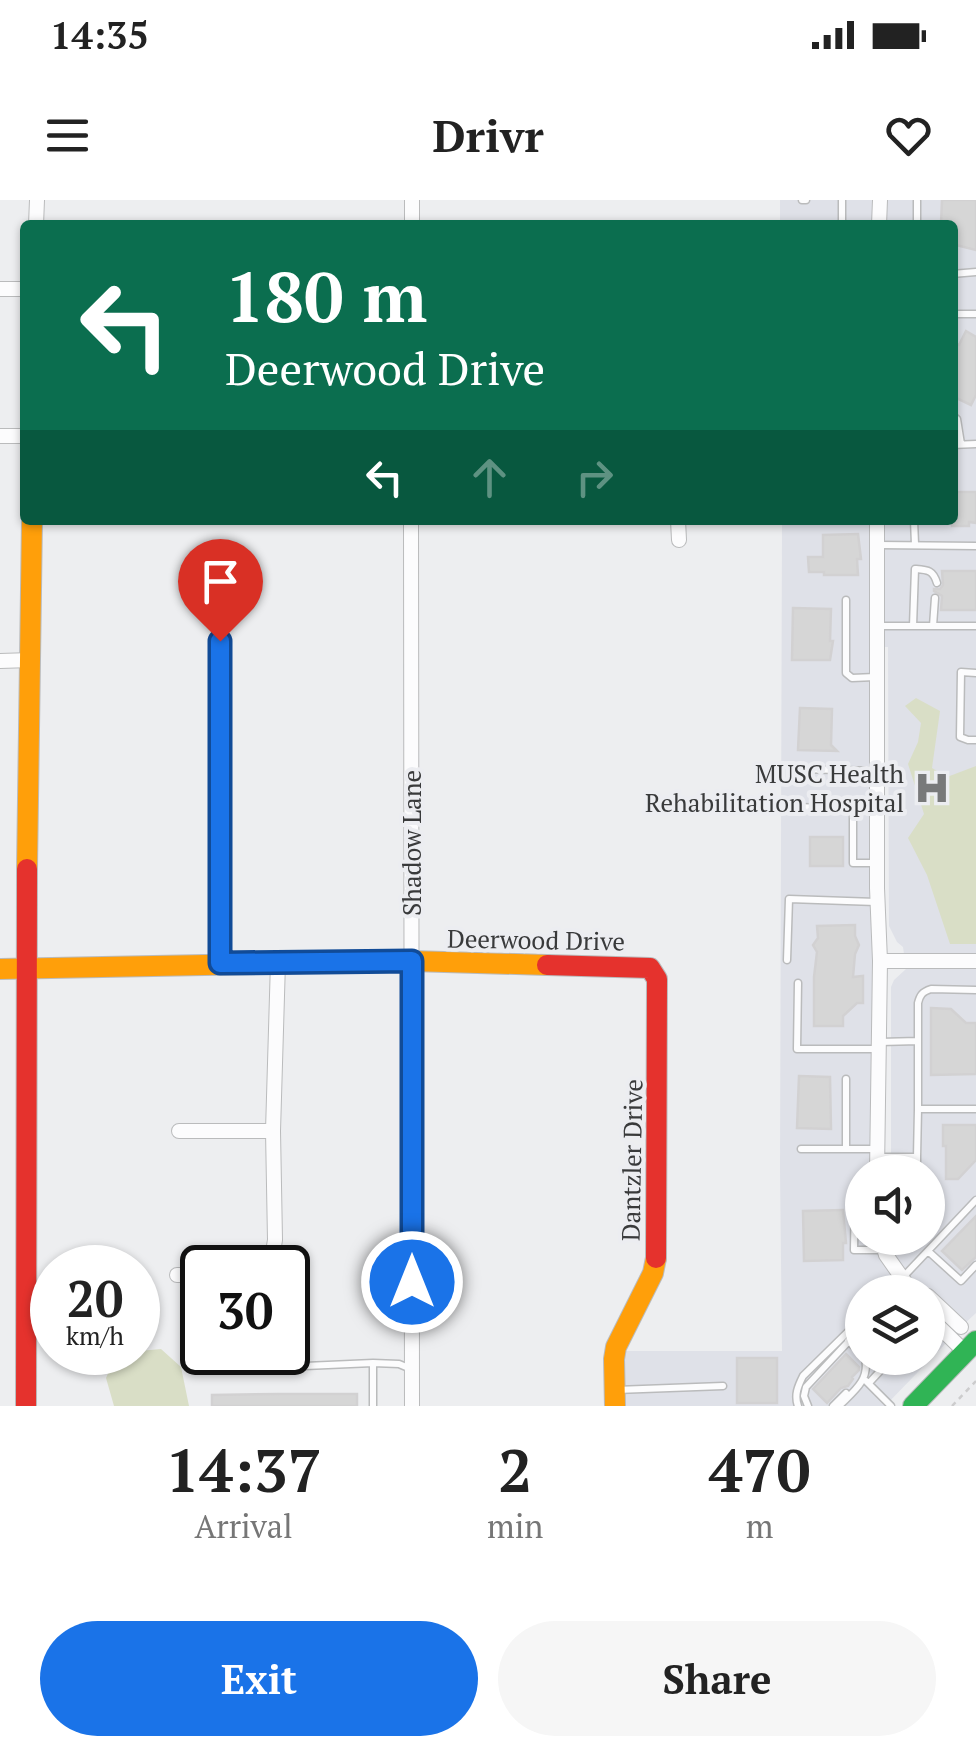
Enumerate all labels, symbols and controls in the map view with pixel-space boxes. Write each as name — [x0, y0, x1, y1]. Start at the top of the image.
text: 14:35 — [50, 10, 149, 60]
text: Drivr — [432, 105, 544, 165]
icon: menu — [40, 108, 95, 163]
icon: heart — [881, 108, 936, 163]
text: 180 m — [225, 249, 427, 342]
icon: left — [60, 260, 190, 390]
text: Deerwood Drive — [225, 338, 545, 398]
icon: left — [357, 450, 412, 505]
icon: ahead — [462, 450, 517, 505]
icon: right — [567, 450, 622, 505]
pin — [178, 539, 263, 642]
icon: arrive — [193, 554, 248, 609]
place label: MUSC Health Rehabilitation Hospital — [645, 757, 904, 819]
hospital icon: MUSC Health Rehabilitation Hospital — [913, 769, 951, 807]
street label: Shadow Lane — [395, 770, 428, 916]
street label: Deerwood Drive — [447, 921, 625, 958]
street label: Dantzler Drive — [614, 1079, 649, 1241]
map controls — [845, 1155, 945, 1375]
button: sound — [845, 1155, 945, 1255]
position arrow — [360, 1230, 464, 1334]
speed limit sign: 30 — [180, 1245, 310, 1375]
text: 20 — [67, 1265, 123, 1331]
button: layers — [845, 1275, 945, 1375]
text: km/h — [66, 1319, 124, 1352]
text: 14:37 — [165, 1430, 322, 1509]
text: 2 — [498, 1430, 532, 1509]
text: 470 — [709, 1430, 811, 1509]
text: Arrival — [195, 1505, 293, 1547]
text: min — [487, 1505, 543, 1547]
text: m — [746, 1505, 773, 1547]
button: Exit — [40, 1621, 478, 1736]
button: Share — [498, 1621, 936, 1736]

